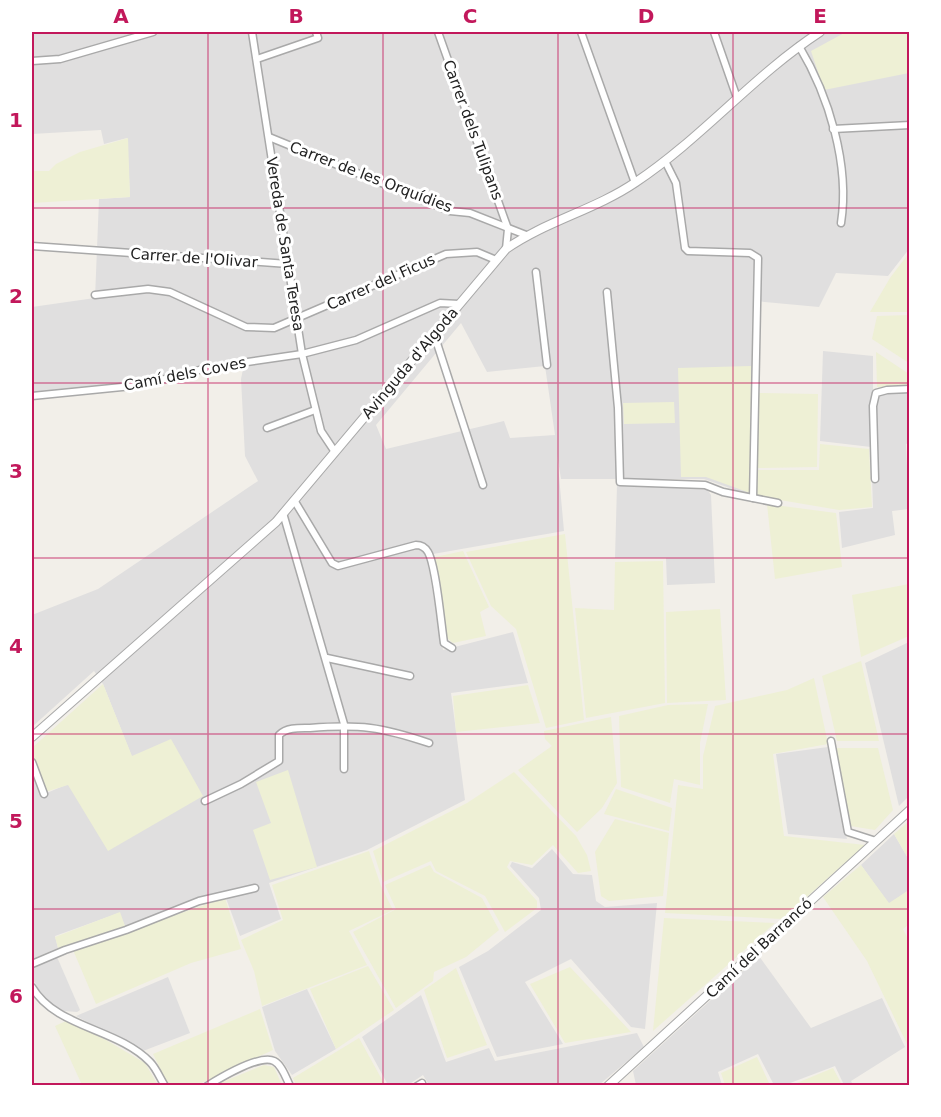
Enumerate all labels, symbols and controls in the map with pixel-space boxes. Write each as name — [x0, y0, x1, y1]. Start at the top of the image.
text: A — [113, 4, 129, 28]
text: B — [288, 4, 304, 28]
text: C — [463, 4, 477, 28]
text: D — [638, 4, 654, 28]
text: E — [813, 4, 827, 28]
street label: Carrer dels Tulipans — [439, 57, 507, 203]
text: 1 — [9, 108, 23, 132]
street label: Carrer de les Orquídies — [287, 138, 455, 216]
street label: Vereda de Santa Teresa — [262, 155, 308, 333]
street label: Carrer de l'Olivar — [130, 245, 259, 271]
street label: Carrer del Ficus — [324, 250, 438, 314]
text: 2 — [9, 284, 23, 308]
street label: Avinguda d'Algoda — [358, 304, 462, 422]
street label: Camí dels Coves — [122, 353, 248, 395]
text: 3 — [9, 459, 23, 483]
text: 4 — [9, 634, 23, 658]
text: 5 — [9, 809, 23, 833]
street label: Camí del Barrancó — [702, 894, 816, 1002]
text: 6 — [9, 984, 23, 1008]

